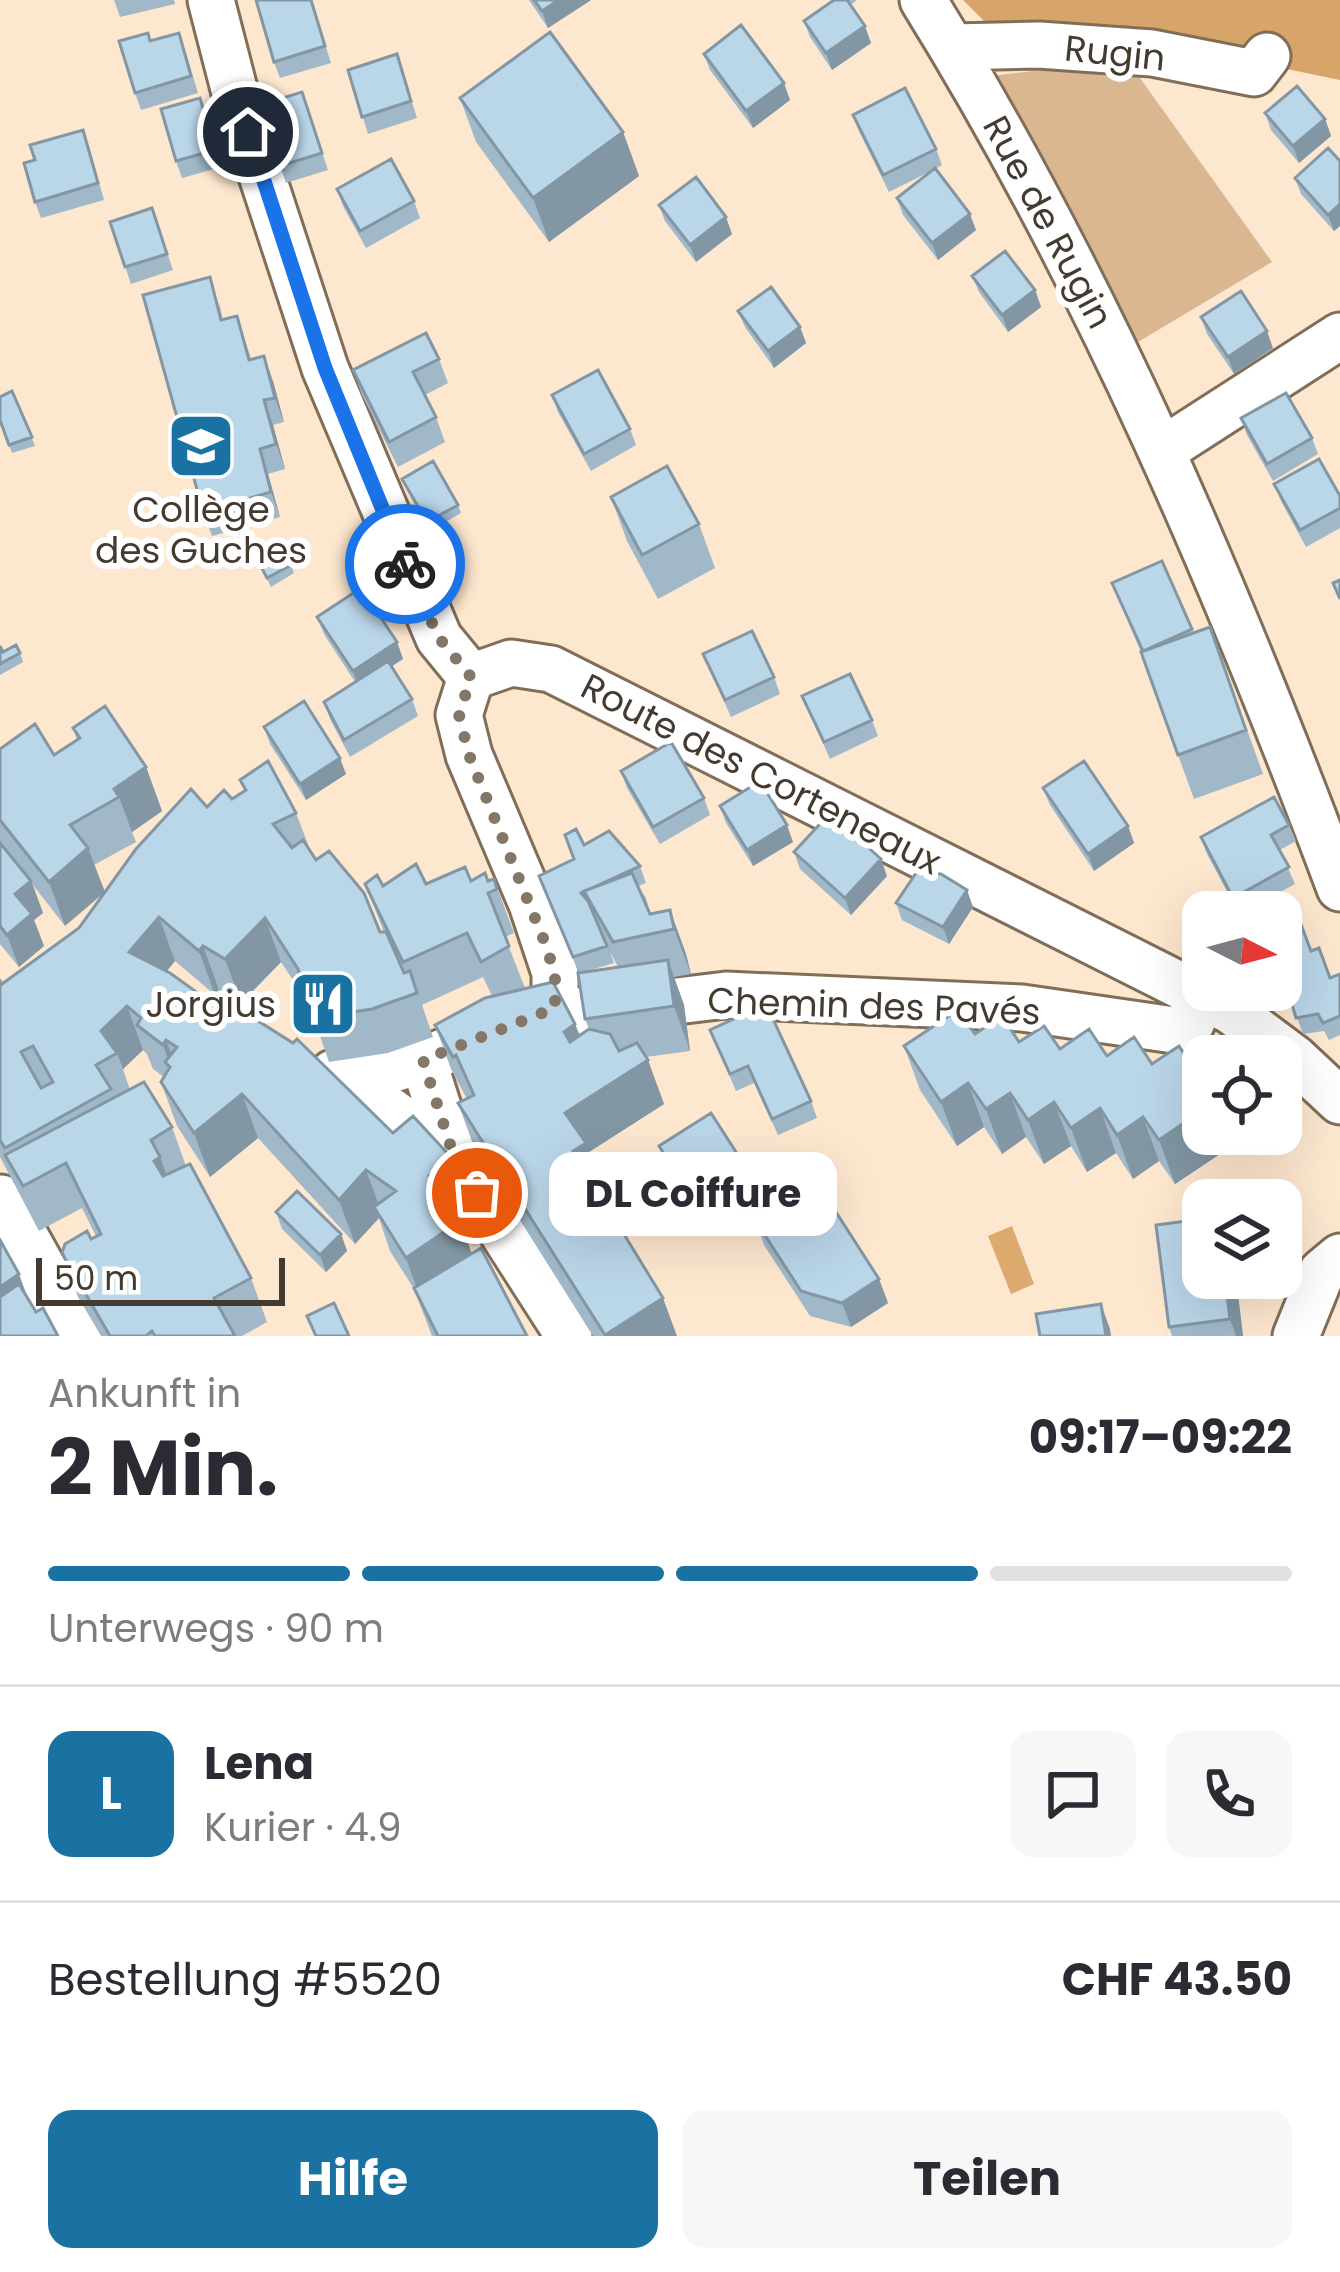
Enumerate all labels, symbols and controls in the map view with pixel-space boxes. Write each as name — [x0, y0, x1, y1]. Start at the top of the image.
street label: Rugin — [1062, 22, 1168, 84]
pin — [197, 81, 299, 183]
icon: home — [215, 99, 281, 165]
street label: Rue de Rugin — [970, 107, 1126, 337]
school or university icon: Collège des Guches — [166, 411, 236, 481]
place label: Collège des Guches — [95, 484, 307, 576]
courier — [345, 504, 465, 624]
icon: bike — [372, 531, 438, 597]
street label: Route des Corteneaux — [572, 661, 950, 887]
north arrow — [1182, 891, 1302, 1011]
map controls — [1182, 891, 1302, 1299]
restaurant icon: Jorgius — [288, 969, 358, 1039]
street label: Chemin des Pavés — [707, 975, 1041, 1037]
place label: Jorgius — [145, 979, 276, 1030]
button: locate — [1182, 1035, 1302, 1155]
pin — [426, 1142, 528, 1244]
callout: DL Coiffure — [549, 1151, 837, 1235]
icon: bag — [444, 1160, 510, 1226]
text: DL Coiffure — [585, 1166, 801, 1221]
button: layers — [1182, 1179, 1302, 1299]
scale bar — [36, 1252, 285, 1305]
text: 50 m — [54, 1255, 138, 1302]
text: Ankunft in — [48, 1366, 241, 1421]
text: 09:17–09:22 — [1029, 1406, 1292, 1469]
text: 2 Min. — [48, 1413, 278, 1522]
text: Unterwegs · 90 m — [48, 1601, 384, 1656]
button: chat — [1010, 1731, 1136, 1857]
button: phone — [1166, 1731, 1292, 1857]
text: Lena — [204, 1732, 314, 1795]
text: L — [100, 1762, 122, 1825]
text: Kurier · 4.9 — [204, 1800, 402, 1855]
text: Bestellung #5520 — [48, 1948, 442, 2011]
text: CHF 43.50 — [1062, 1948, 1292, 2011]
button: Hilfe — [48, 2110, 658, 2248]
button: Teilen — [682, 2110, 1292, 2248]

